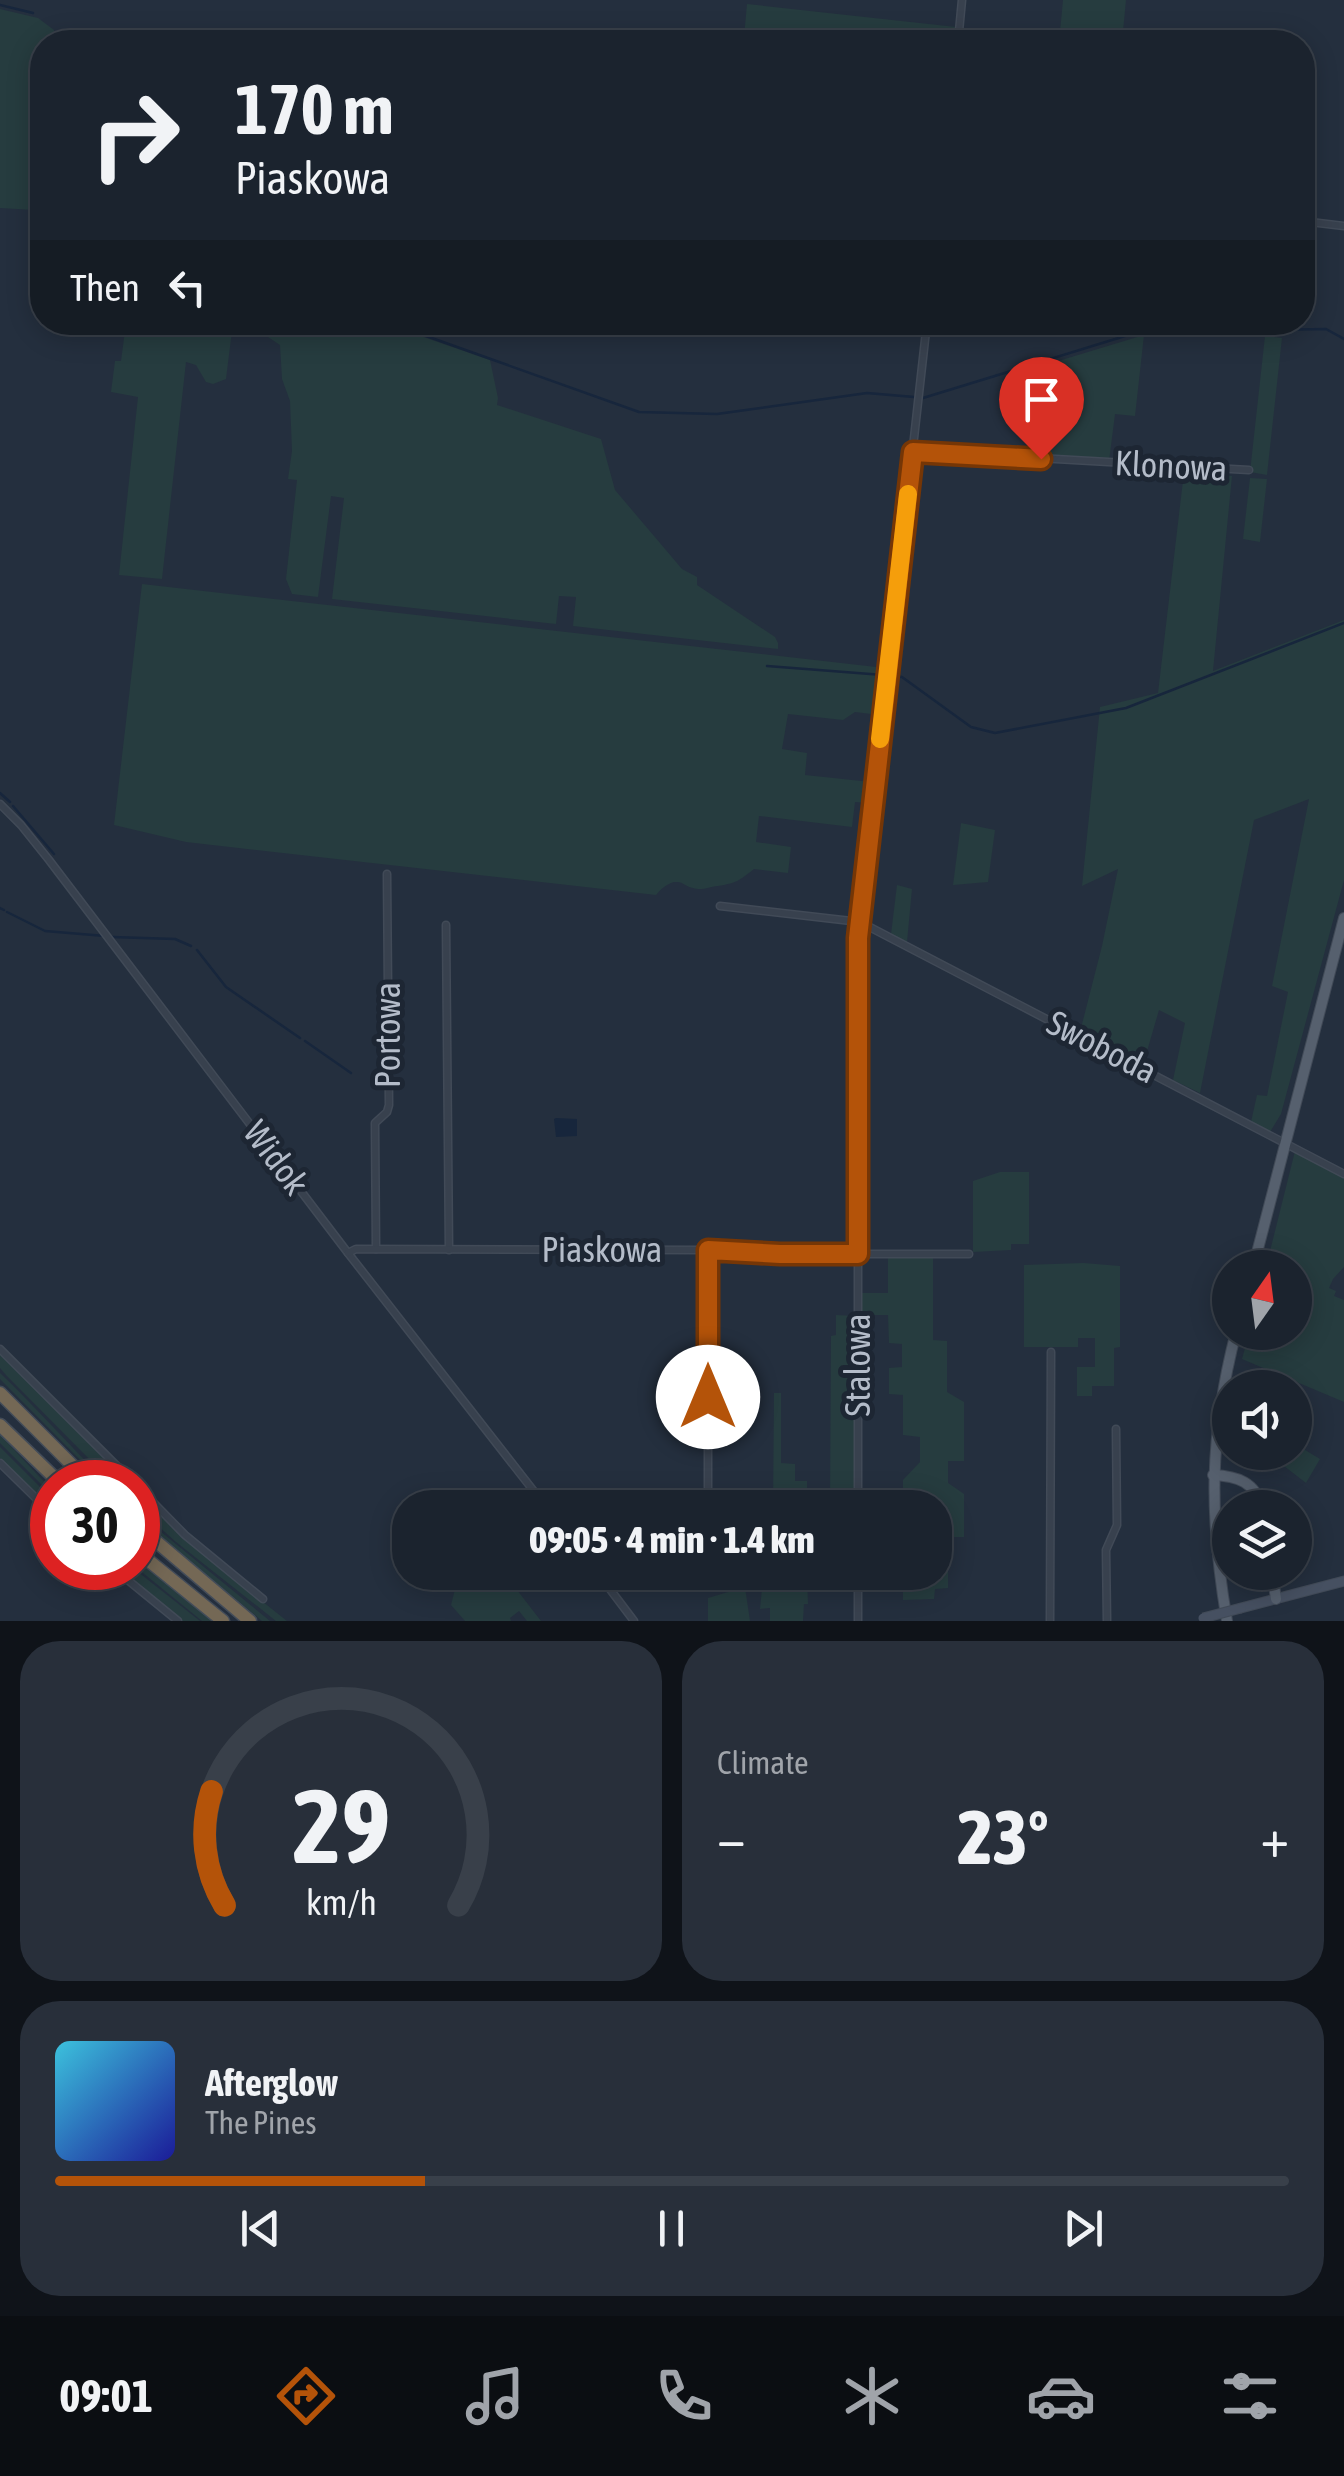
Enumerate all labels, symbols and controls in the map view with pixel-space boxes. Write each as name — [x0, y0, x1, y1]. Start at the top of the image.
text: 170 m — [235, 69, 394, 149]
icon: right — [70, 70, 200, 200]
text: Piaskowa — [235, 152, 390, 204]
icon: left — [160, 260, 215, 315]
text: Then — [70, 266, 140, 309]
pin — [999, 357, 1084, 460]
icon: arrive — [1014, 372, 1069, 427]
street label: Klonowa — [1114, 442, 1228, 488]
street label: Portowa — [367, 982, 407, 1088]
street label: Swoboda — [1041, 1002, 1164, 1091]
street label: Widok — [236, 1113, 317, 1202]
street label: Piaskowa — [542, 1229, 662, 1269]
north arrow — [1212, 1250, 1312, 1350]
map controls — [1212, 1250, 1312, 1590]
street label: Stalowa — [837, 1314, 877, 1416]
position arrow — [656, 1345, 760, 1449]
button: sound — [1212, 1370, 1312, 1470]
speed limit sign: 30 — [30, 1460, 160, 1590]
button: layers — [1212, 1490, 1312, 1590]
text: 09:05 · 4 min · 1.4 km — [529, 1518, 815, 1561]
text: Climate — [717, 1744, 809, 1781]
text: 29 — [292, 1766, 390, 1885]
text: 23° — [957, 1794, 1049, 1880]
text: − — [717, 1806, 746, 1869]
text: + — [1260, 1806, 1289, 1869]
text: km/h — [306, 1882, 376, 1923]
text: Afterglow — [205, 2061, 338, 2104]
text: The Pines — [205, 2104, 317, 2141]
icon: previous — [233, 2201, 288, 2256]
icon: pause — [644, 2201, 699, 2256]
icon: next — [1056, 2201, 1111, 2256]
icon: directions — [271, 2361, 341, 2431]
icon: music — [460, 2361, 530, 2431]
icon: phone — [649, 2361, 719, 2431]
icon: climate — [837, 2361, 907, 2431]
icon: car — [1026, 2361, 1096, 2431]
icon: filters — [1215, 2361, 1285, 2431]
text: 09:01 — [59, 2370, 153, 2422]

